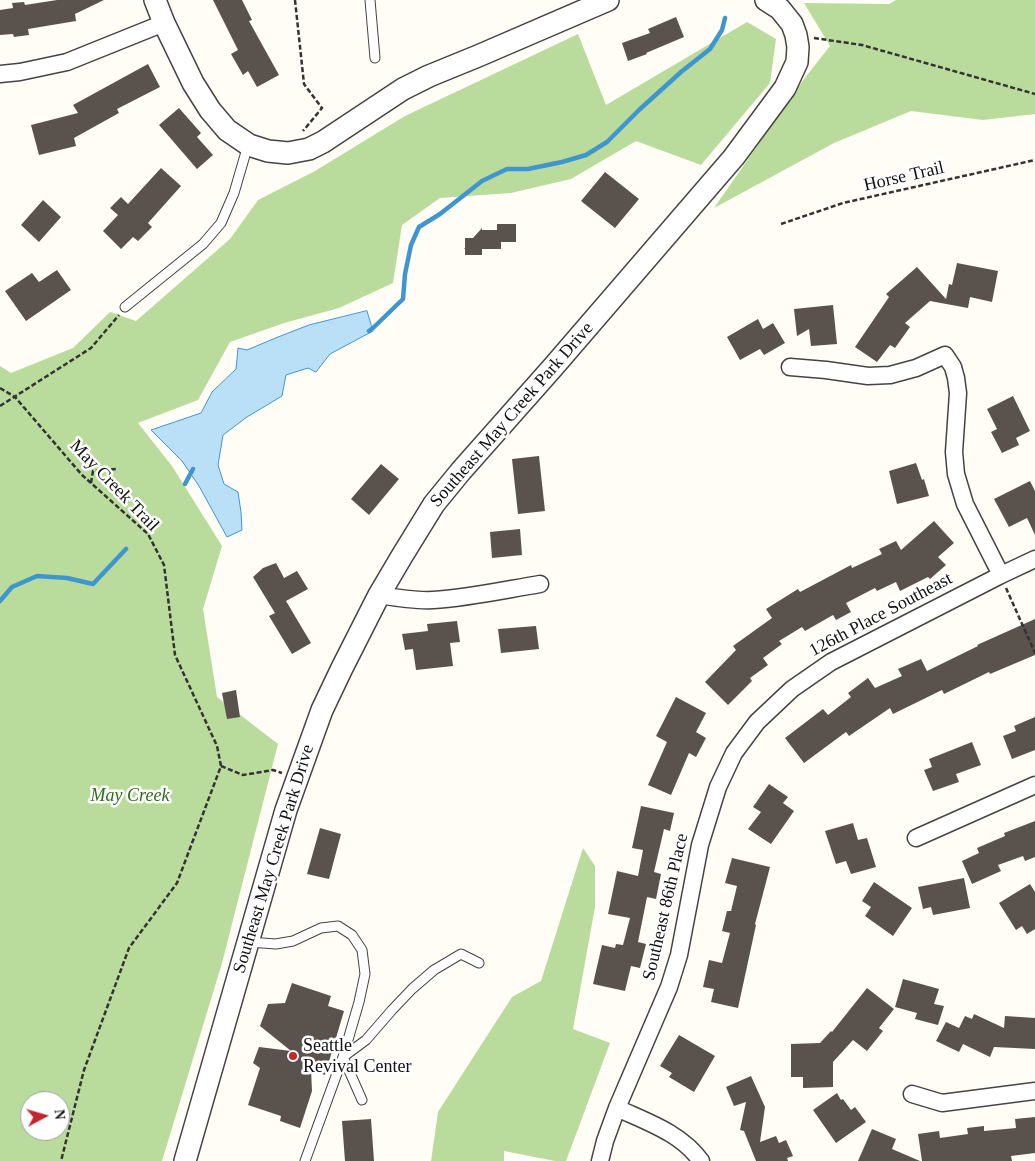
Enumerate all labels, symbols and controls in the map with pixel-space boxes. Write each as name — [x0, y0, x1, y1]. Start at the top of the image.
street label: Horse Trail — [862, 157, 946, 197]
street label: Southeast May Creek Park Drive — [426, 318, 598, 512]
street label: May Creek Trail — [65, 436, 163, 536]
street label: 126th Place Southeast — [806, 568, 956, 662]
street label: Southeast May Creek Park Drive — [229, 742, 319, 976]
park label: May Creek — [91, 785, 169, 807]
street label: Southeast 86th Place — [639, 832, 693, 982]
place label: Seattle Revival Center — [303, 1035, 411, 1078]
marker: Seattle Revival Center — [287, 1050, 299, 1062]
north arrow — [20, 1091, 70, 1141]
text: N — [51, 1109, 67, 1120]

